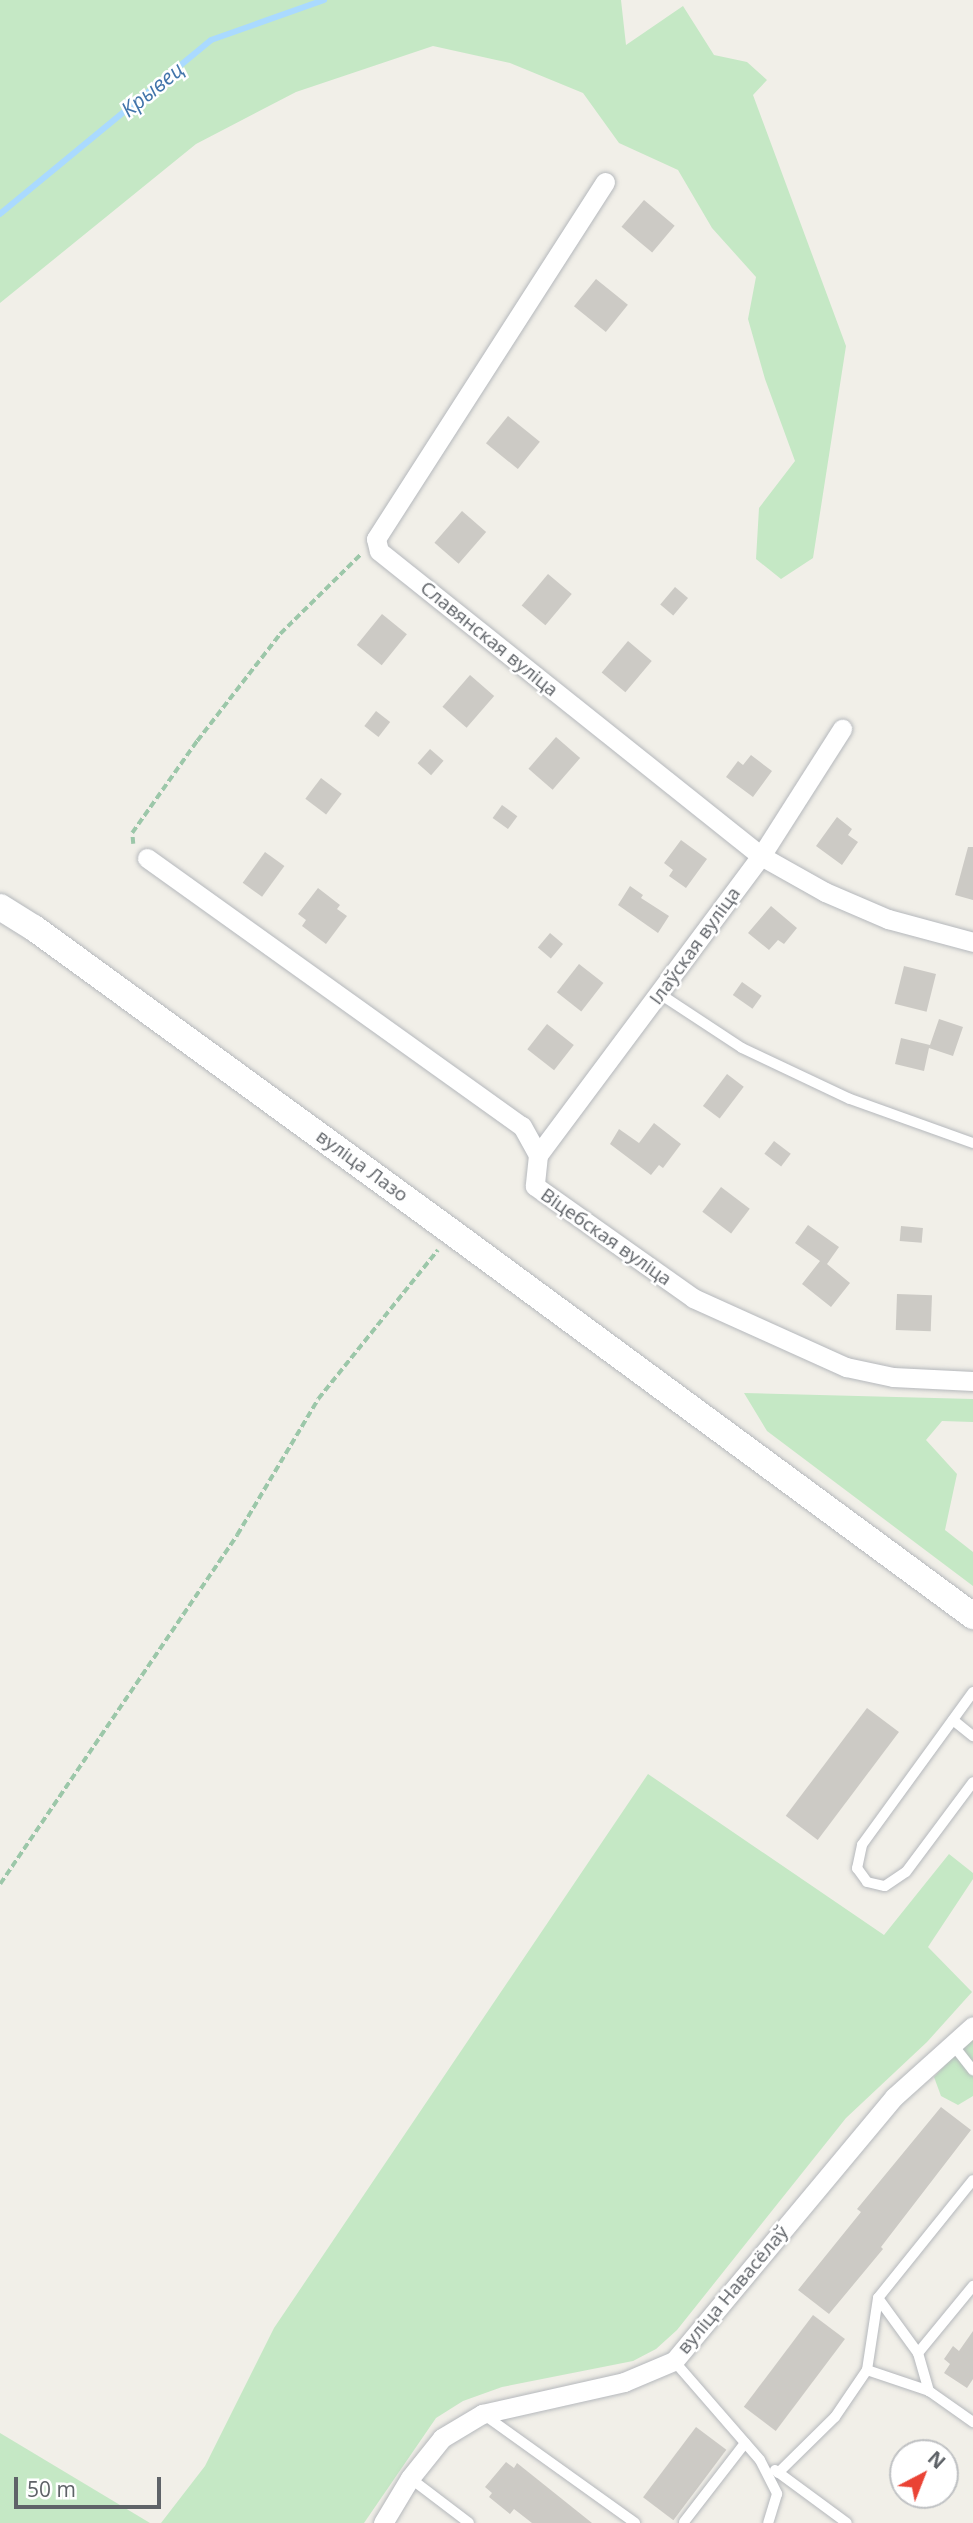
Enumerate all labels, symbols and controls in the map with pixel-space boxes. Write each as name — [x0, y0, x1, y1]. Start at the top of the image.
water label: Крывец — [116, 56, 188, 122]
street label: Славянская вуліца — [416, 577, 562, 701]
street label: Ілаўская вуліца — [645, 883, 745, 1009]
street label: вуліца Лазо — [312, 1125, 412, 1207]
street label: Віцебская вуліца — [536, 1183, 676, 1291]
street label: вуліца Навасёлаў — [673, 2221, 793, 2359]
north arrow — [889, 2439, 959, 2509]
text: N — [922, 2445, 951, 2475]
scale bar — [18, 2464, 164, 2508]
text: 50 m — [27, 2475, 76, 2503]

